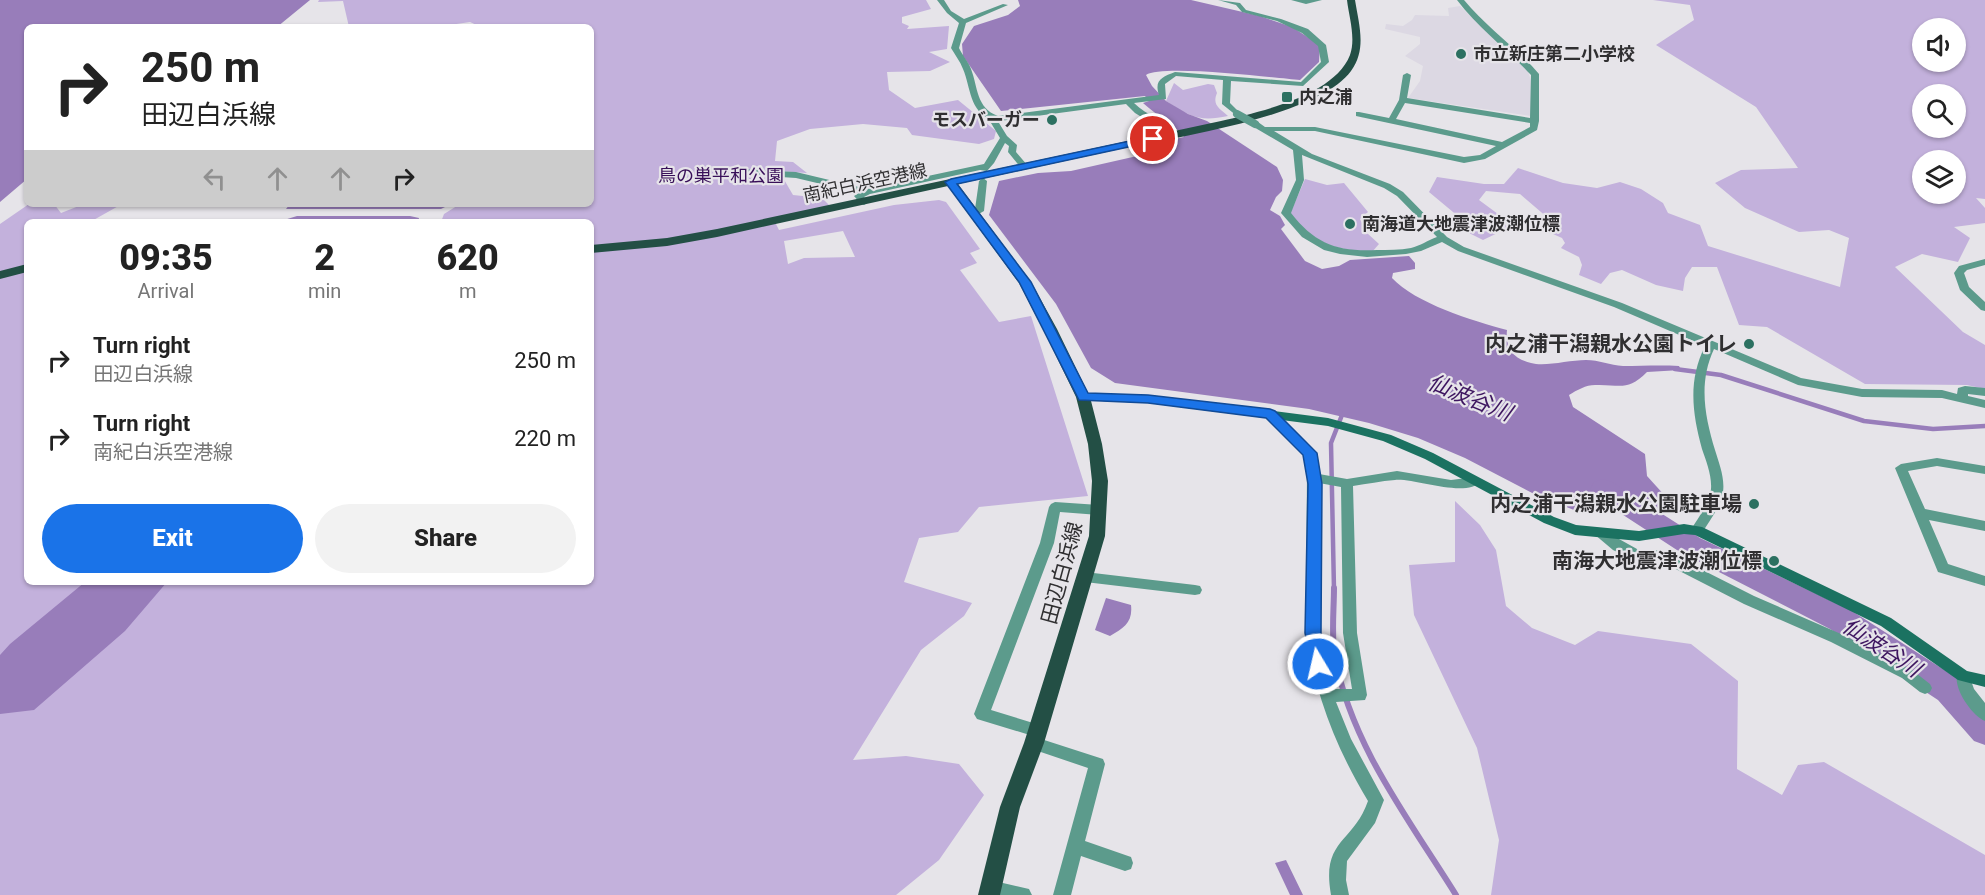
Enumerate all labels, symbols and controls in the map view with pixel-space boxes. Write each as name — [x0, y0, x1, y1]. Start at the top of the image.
map controls — [1912, 18, 1966, 204]
button: sound — [1912, 18, 1966, 72]
text: 250 m — [141, 43, 260, 92]
place label: 市立新庄第二小学校 — [1473, 43, 1635, 64]
marker: 市立新庄第二小学校 — [1454, 47, 1468, 61]
icon: right — [42, 48, 120, 126]
button: search — [1912, 84, 1966, 138]
place label: 内之浦 — [1299, 86, 1353, 107]
marker: 内之浦 — [1280, 90, 1294, 104]
text: 田辺白浜線 — [141, 99, 276, 131]
place label: モスバーガー — [932, 109, 1040, 130]
marker: モスバーガー — [1045, 113, 1059, 127]
pin — [1127, 113, 1178, 164]
icon: arrive — [1136, 122, 1169, 155]
button: layers — [1912, 150, 1966, 204]
street label: 南紀白浜空港線 — [801, 159, 929, 206]
icon: left — [198, 162, 231, 195]
icon: ahead — [261, 162, 294, 195]
icon: ahead — [324, 162, 357, 195]
icon: right — [387, 162, 420, 195]
park label: 鳥の巣平和公園 — [658, 165, 784, 186]
place label: 南海道大地震津波潮位標 — [1362, 213, 1560, 234]
marker: 南海道大地震津波潮位標 — [1343, 217, 1357, 231]
text: 09:35 — [119, 237, 213, 279]
text: 2 — [314, 237, 335, 279]
text: 620 — [437, 237, 499, 279]
text: Arrival — [138, 279, 194, 303]
text: min — [308, 279, 341, 303]
text: m — [459, 279, 476, 303]
place label: 内之浦干潟親水公園トイレ — [1485, 332, 1737, 356]
text: Turn right — [93, 333, 190, 358]
marker: 内之浦干潟親水公園トイレ — [1742, 337, 1756, 351]
icon: right — [42, 344, 75, 377]
text: 250 m — [514, 348, 576, 373]
text: 田辺白浜線 — [93, 362, 193, 386]
water label: 仙波谷川 — [1424, 369, 1517, 426]
text: Turn right — [93, 411, 190, 436]
icon: right — [42, 422, 75, 455]
text: 220 m — [514, 426, 576, 451]
text: 南紀白浜空港線 — [93, 440, 233, 464]
place label: 内之浦干潟親水公園駐車場 — [1490, 492, 1742, 516]
marker: 内之浦干潟親水公園駐車場 — [1747, 497, 1761, 511]
button: Exit — [42, 504, 303, 573]
button: Share — [315, 504, 576, 573]
street label: 田辺白浜線 — [1037, 519, 1087, 627]
place label: 南海大地震津波潮位標 — [1552, 549, 1762, 573]
marker: 南海大地震津波潮位標 — [1767, 554, 1781, 568]
water label: 仙波谷川 — [1838, 613, 1927, 683]
position arrow — [1286, 632, 1350, 696]

